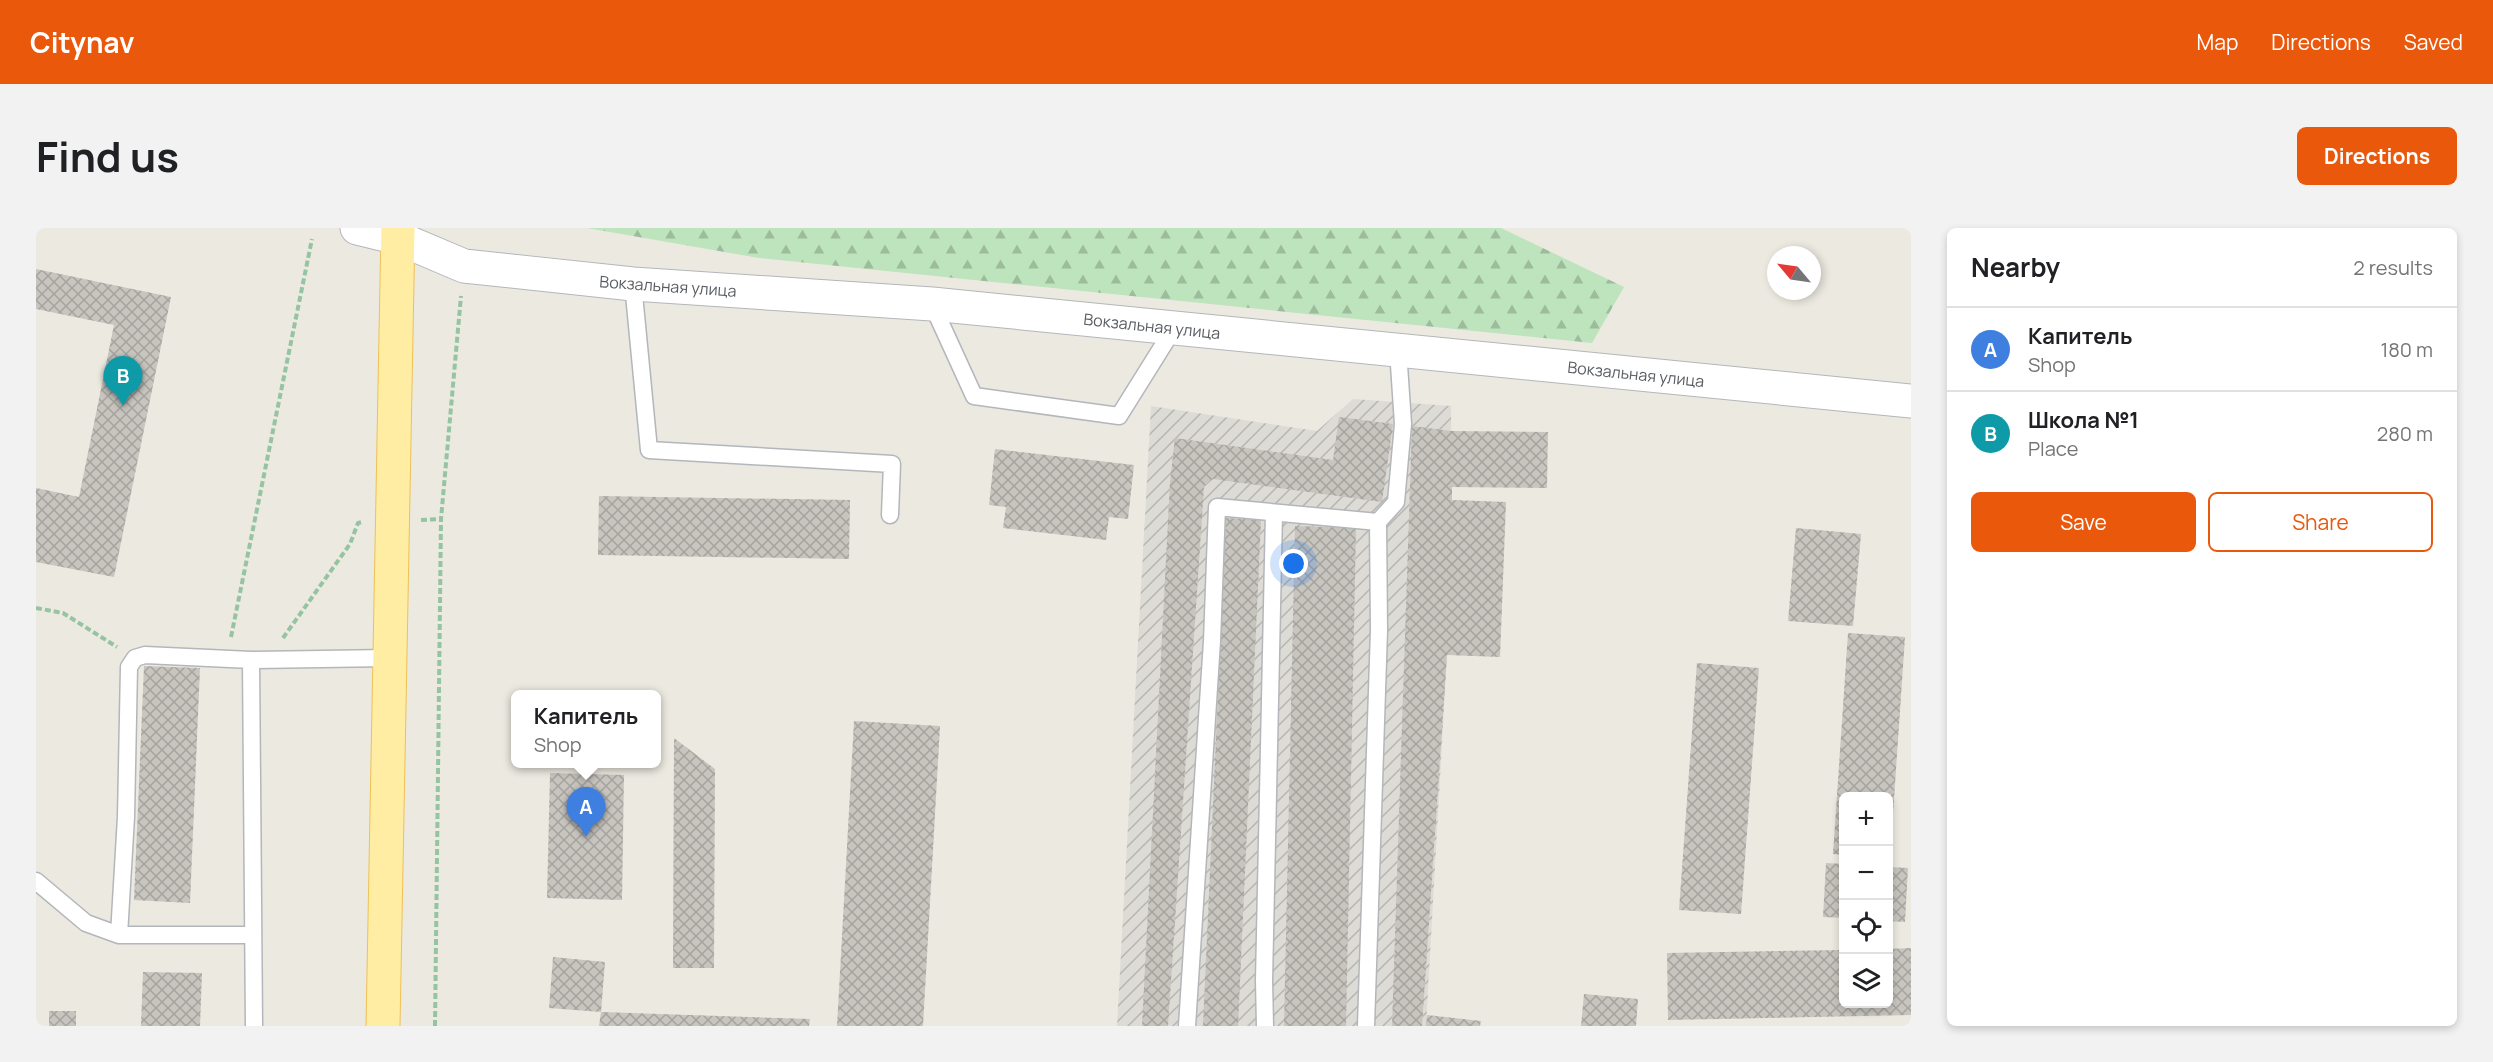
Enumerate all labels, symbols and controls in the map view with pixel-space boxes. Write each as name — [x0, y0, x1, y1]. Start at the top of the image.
text: Citynav — [30, 23, 134, 61]
text: Map — [2197, 28, 2238, 56]
text: Directions — [2271, 28, 2371, 56]
text: Saved — [2404, 28, 2463, 56]
text: Find us — [36, 127, 179, 185]
button: Directions — [2297, 127, 2457, 185]
north arrow — [1767, 246, 1821, 300]
text: Nearby — [1971, 249, 2060, 285]
text: 2 results — [2353, 254, 2433, 281]
street label: Вокзальная улица — [599, 270, 737, 302]
street label: Вокзальная улица — [1083, 308, 1221, 344]
text: Капитель — [2028, 321, 2132, 351]
text: A — [1984, 336, 1997, 363]
text: 180 m — [2380, 336, 2433, 363]
text: Shop — [2028, 351, 2076, 378]
pin: B — [104, 356, 142, 406]
street label: Вокзальная улица — [1567, 356, 1705, 392]
text: Школа №1 — [2028, 405, 2139, 435]
text: B — [1984, 420, 1997, 447]
text: 280 m — [2377, 420, 2433, 447]
text: Place — [2028, 435, 2078, 462]
button: Save — [1971, 492, 2196, 552]
button: Share — [2208, 492, 2433, 552]
your location — [1279, 549, 1308, 578]
popup — [511, 690, 661, 768]
text: Капитель — [534, 701, 638, 731]
text: Shop — [534, 731, 582, 758]
pin: A — [566, 788, 606, 837]
map controls — [1839, 792, 1893, 1008]
button: + — [1839, 792, 1893, 846]
button: − — [1839, 846, 1893, 900]
button: locate — [1839, 900, 1893, 954]
button: layers — [1839, 954, 1893, 1008]

